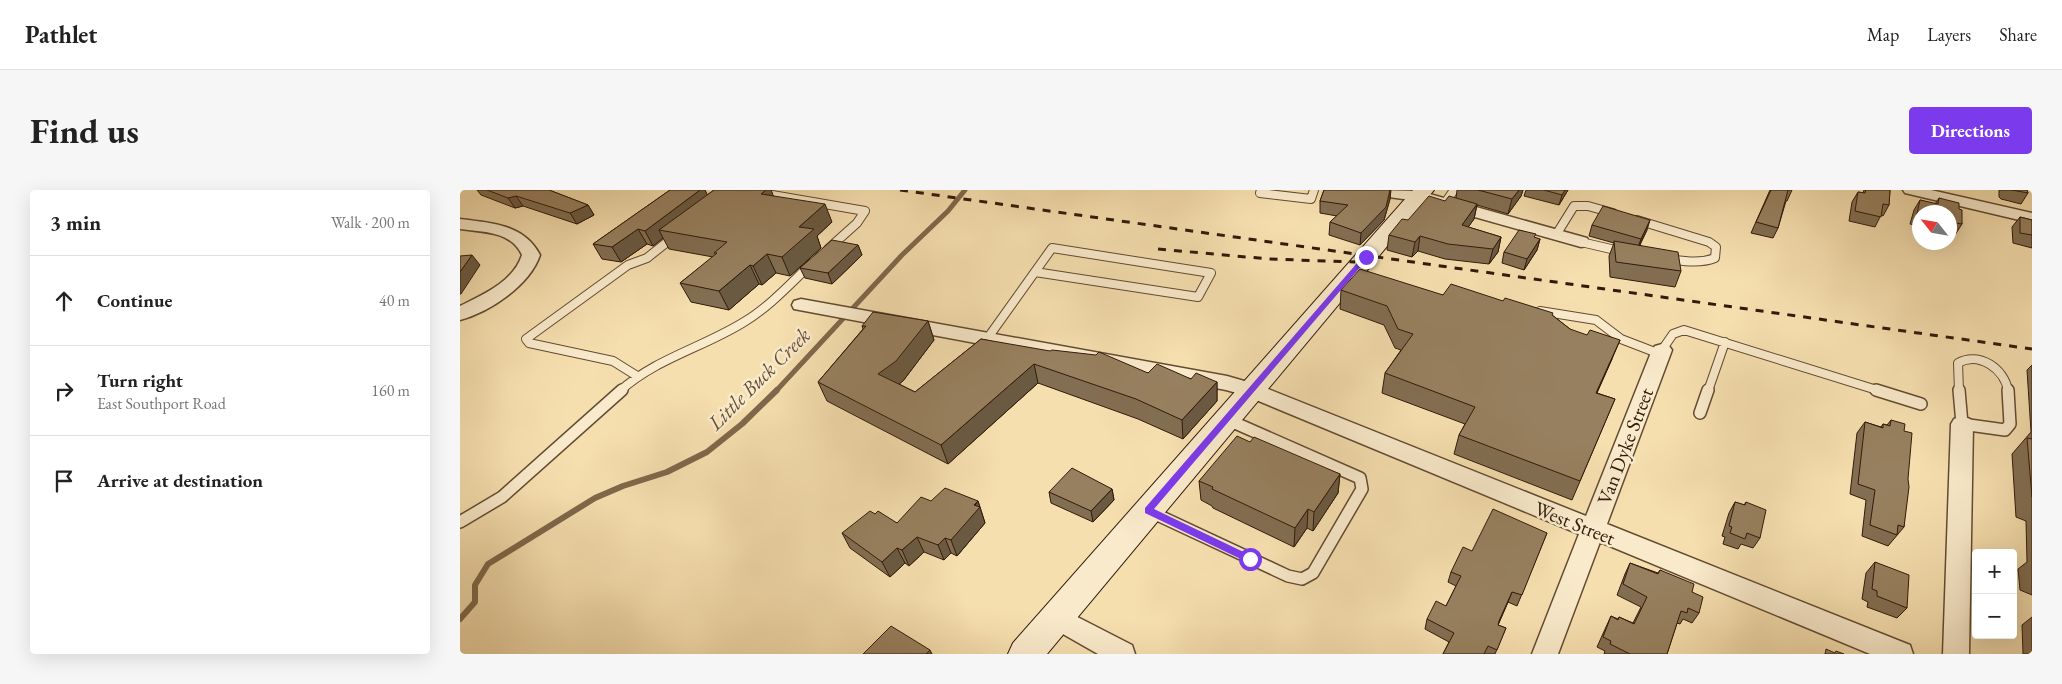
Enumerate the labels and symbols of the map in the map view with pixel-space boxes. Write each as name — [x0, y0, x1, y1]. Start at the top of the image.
north arrow — [1912, 205, 1957, 250]
route end — [1355, 246, 1378, 269]
water label: Little Buck Creek — [701, 321, 816, 436]
street label: Van Dyke Street — [1591, 383, 1659, 508]
street label: West Street — [1531, 495, 1620, 551]
route start — [1239, 548, 1262, 571]

